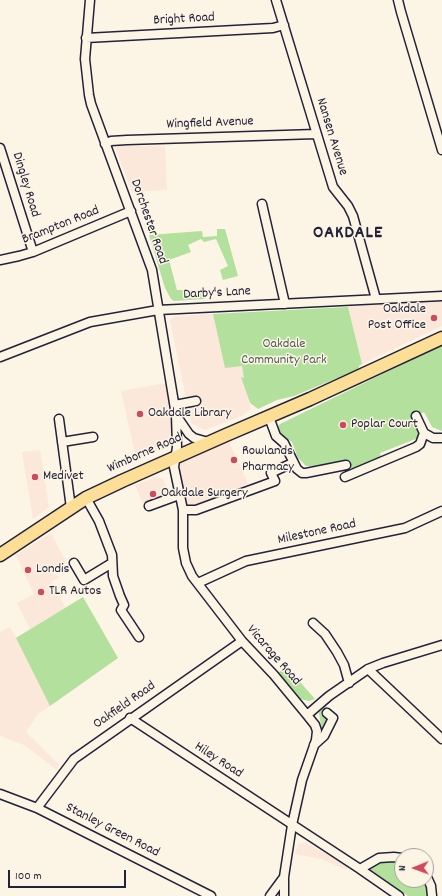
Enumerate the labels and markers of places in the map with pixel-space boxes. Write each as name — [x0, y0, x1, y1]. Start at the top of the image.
place label: Oakdale Post Office — [368, 302, 426, 334]
marker: Oakdale Post Office — [429, 313, 439, 323]
place label: Oakdale Library — [148, 406, 231, 422]
marker: Oakdale Library — [135, 409, 145, 419]
place label: Poplar Court — [351, 417, 418, 433]
marker: Poplar Court — [338, 420, 348, 430]
place label: Rowlands Pharmacy — [242, 444, 294, 476]
marker: Rowlands Pharmacy — [229, 455, 239, 465]
place label: Medivet — [43, 469, 84, 485]
marker: Medivet — [30, 472, 40, 482]
place label: Oakdale Surgery — [161, 486, 248, 502]
marker: Oakdale Surgery — [148, 489, 158, 499]
place label: Londis — [36, 562, 69, 578]
marker: Londis — [23, 565, 33, 575]
place label: TLR Autos — [49, 584, 101, 600]
marker: TLR Autos — [36, 587, 46, 597]

